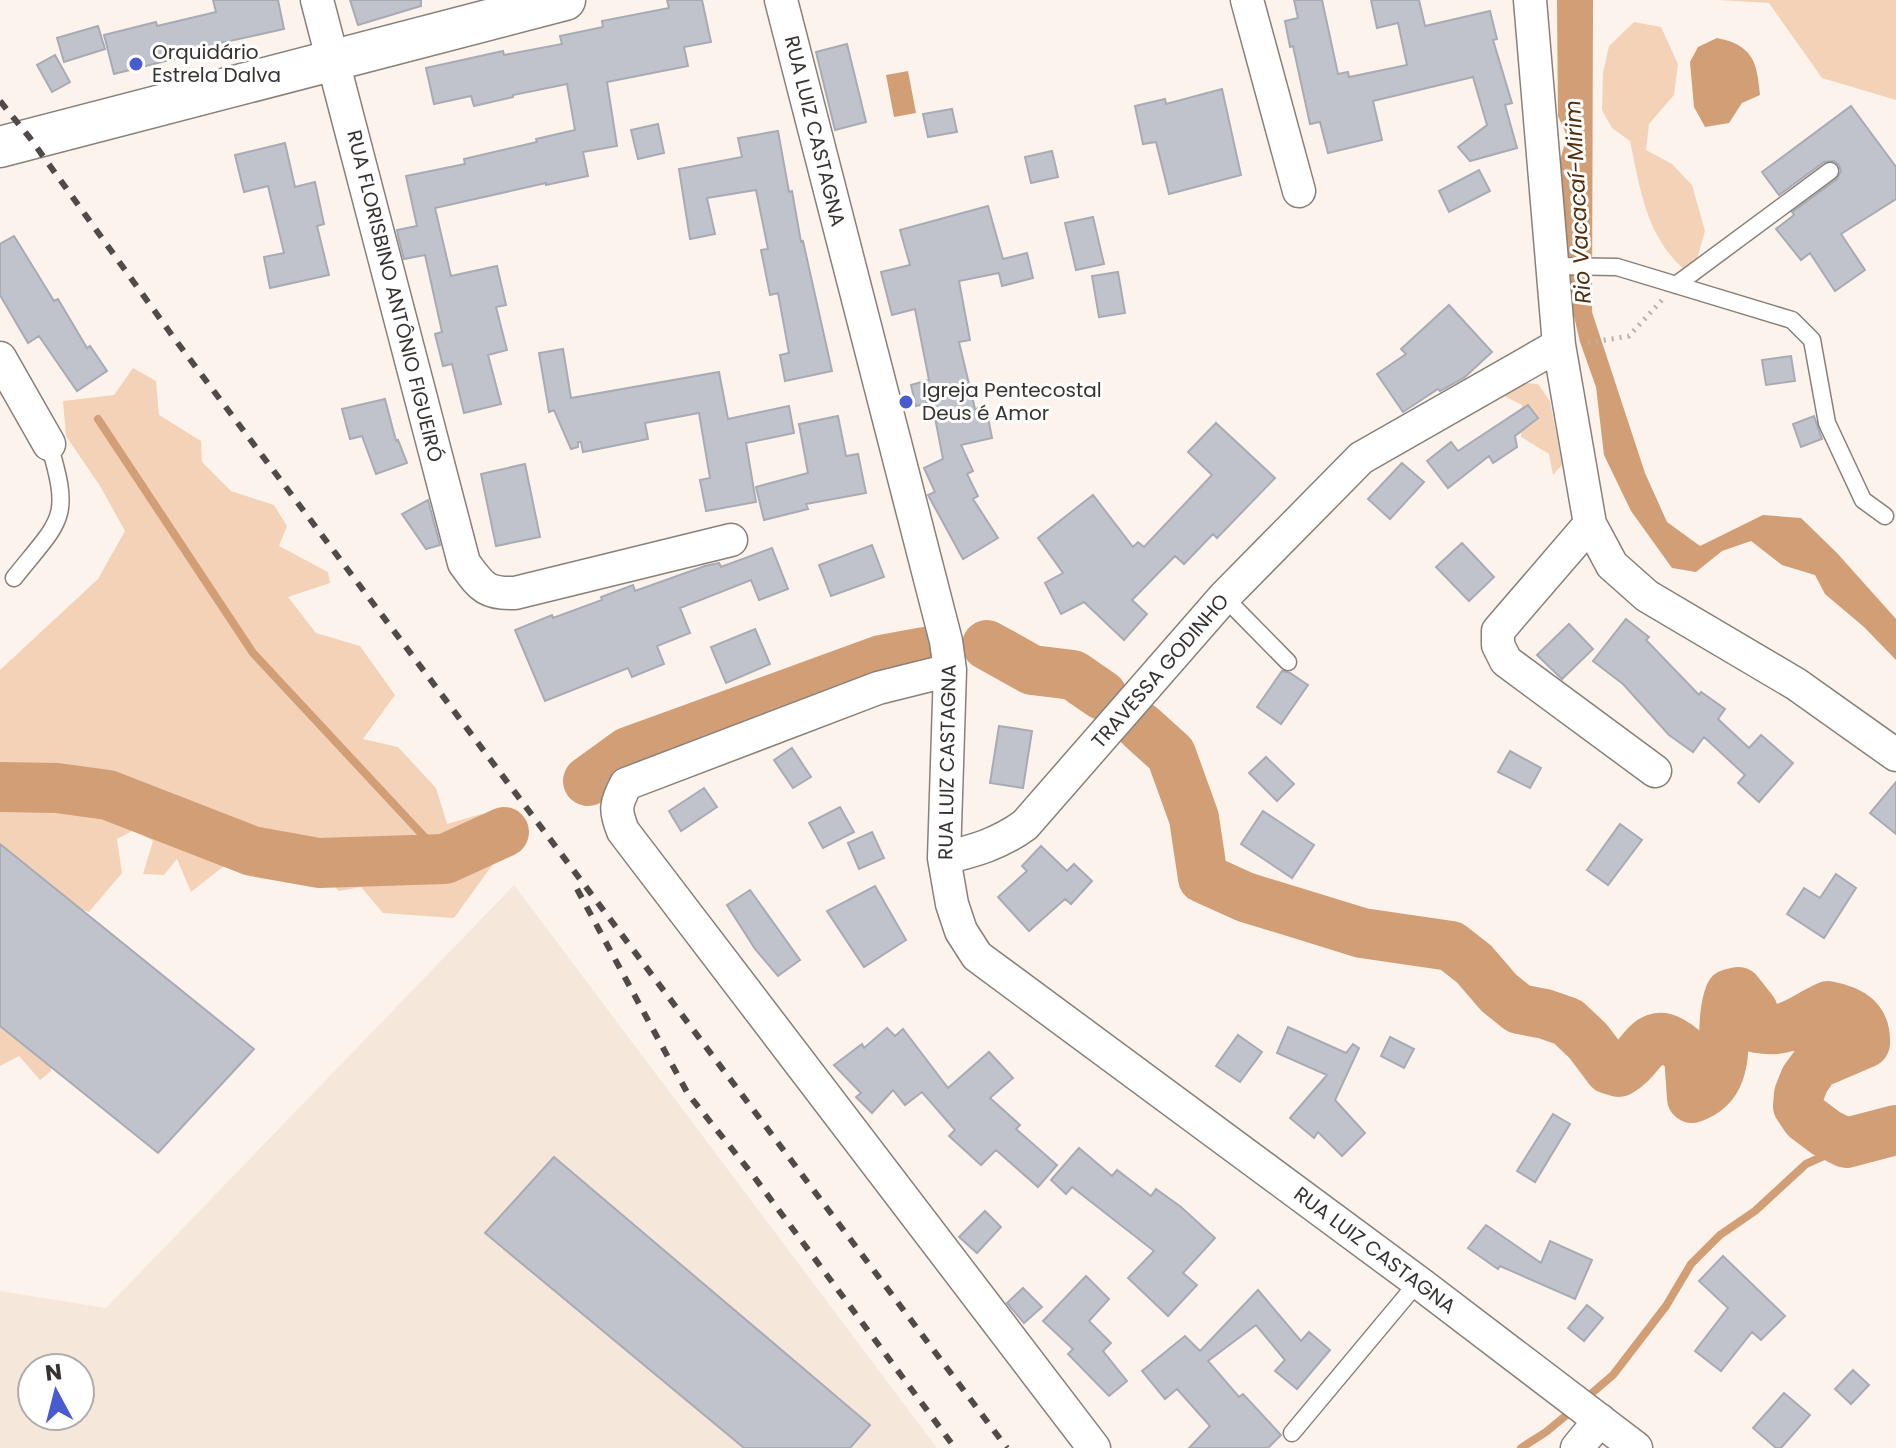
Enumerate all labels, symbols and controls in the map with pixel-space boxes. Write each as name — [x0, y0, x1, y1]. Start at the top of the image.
street label: RUA LUIZ CASTAGNA — [778, 33, 852, 229]
place label: Orquidário Estrela Dalva — [152, 38, 281, 89]
marker: Orquidário Estrela Dalva — [127, 55, 145, 73]
water label: Rio Vacacaí-Mirim — [1557, 99, 1599, 305]
street label: RUA FLORISBINO ANTÔNIO FIGUEIRÓ — [340, 127, 450, 465]
place label: Igreja Pentecostal Deus é Amor — [922, 376, 1102, 427]
marker: Igreja Pentecostal Deus é Amor — [897, 393, 915, 411]
street label: TRAVESSA GODINHO — [1085, 588, 1235, 754]
street label: RUA LUIZ CASTAGNA — [931, 664, 963, 860]
street label: RUA LUIZ CASTAGNA — [1288, 1180, 1462, 1320]
north arrow — [16, 1352, 96, 1432]
text: N — [44, 1356, 64, 1389]

